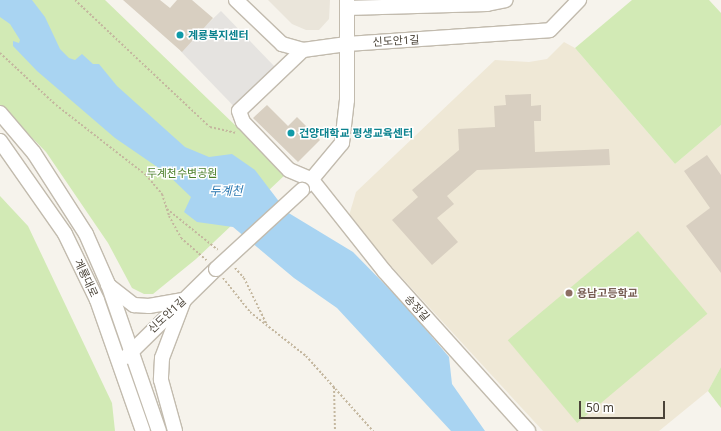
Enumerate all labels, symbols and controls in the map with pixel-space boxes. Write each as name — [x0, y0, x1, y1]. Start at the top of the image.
place label: 계룡복지센터 — [188, 28, 249, 42]
marker: 계룡복지센터 — [175, 30, 185, 40]
street label: 신도안1길 — [372, 33, 420, 49]
place label: 건양대학교 평생교육센터 — [299, 126, 413, 140]
marker: 건양대학교 평생교육센터 — [286, 128, 296, 138]
park label: 두계천수변공원 — [147, 166, 217, 180]
water label: 두계천 — [209, 184, 243, 198]
street label: 계룡대로 — [71, 257, 101, 299]
place label: 용남고등학교 — [577, 286, 638, 300]
marker: 용남고등학교 — [564, 288, 574, 298]
street label: 송정길 — [402, 292, 432, 324]
street label: 신도안1길 — [145, 294, 189, 336]
scale bar — [581, 393, 667, 419]
text: 50 m — [586, 399, 614, 416]

